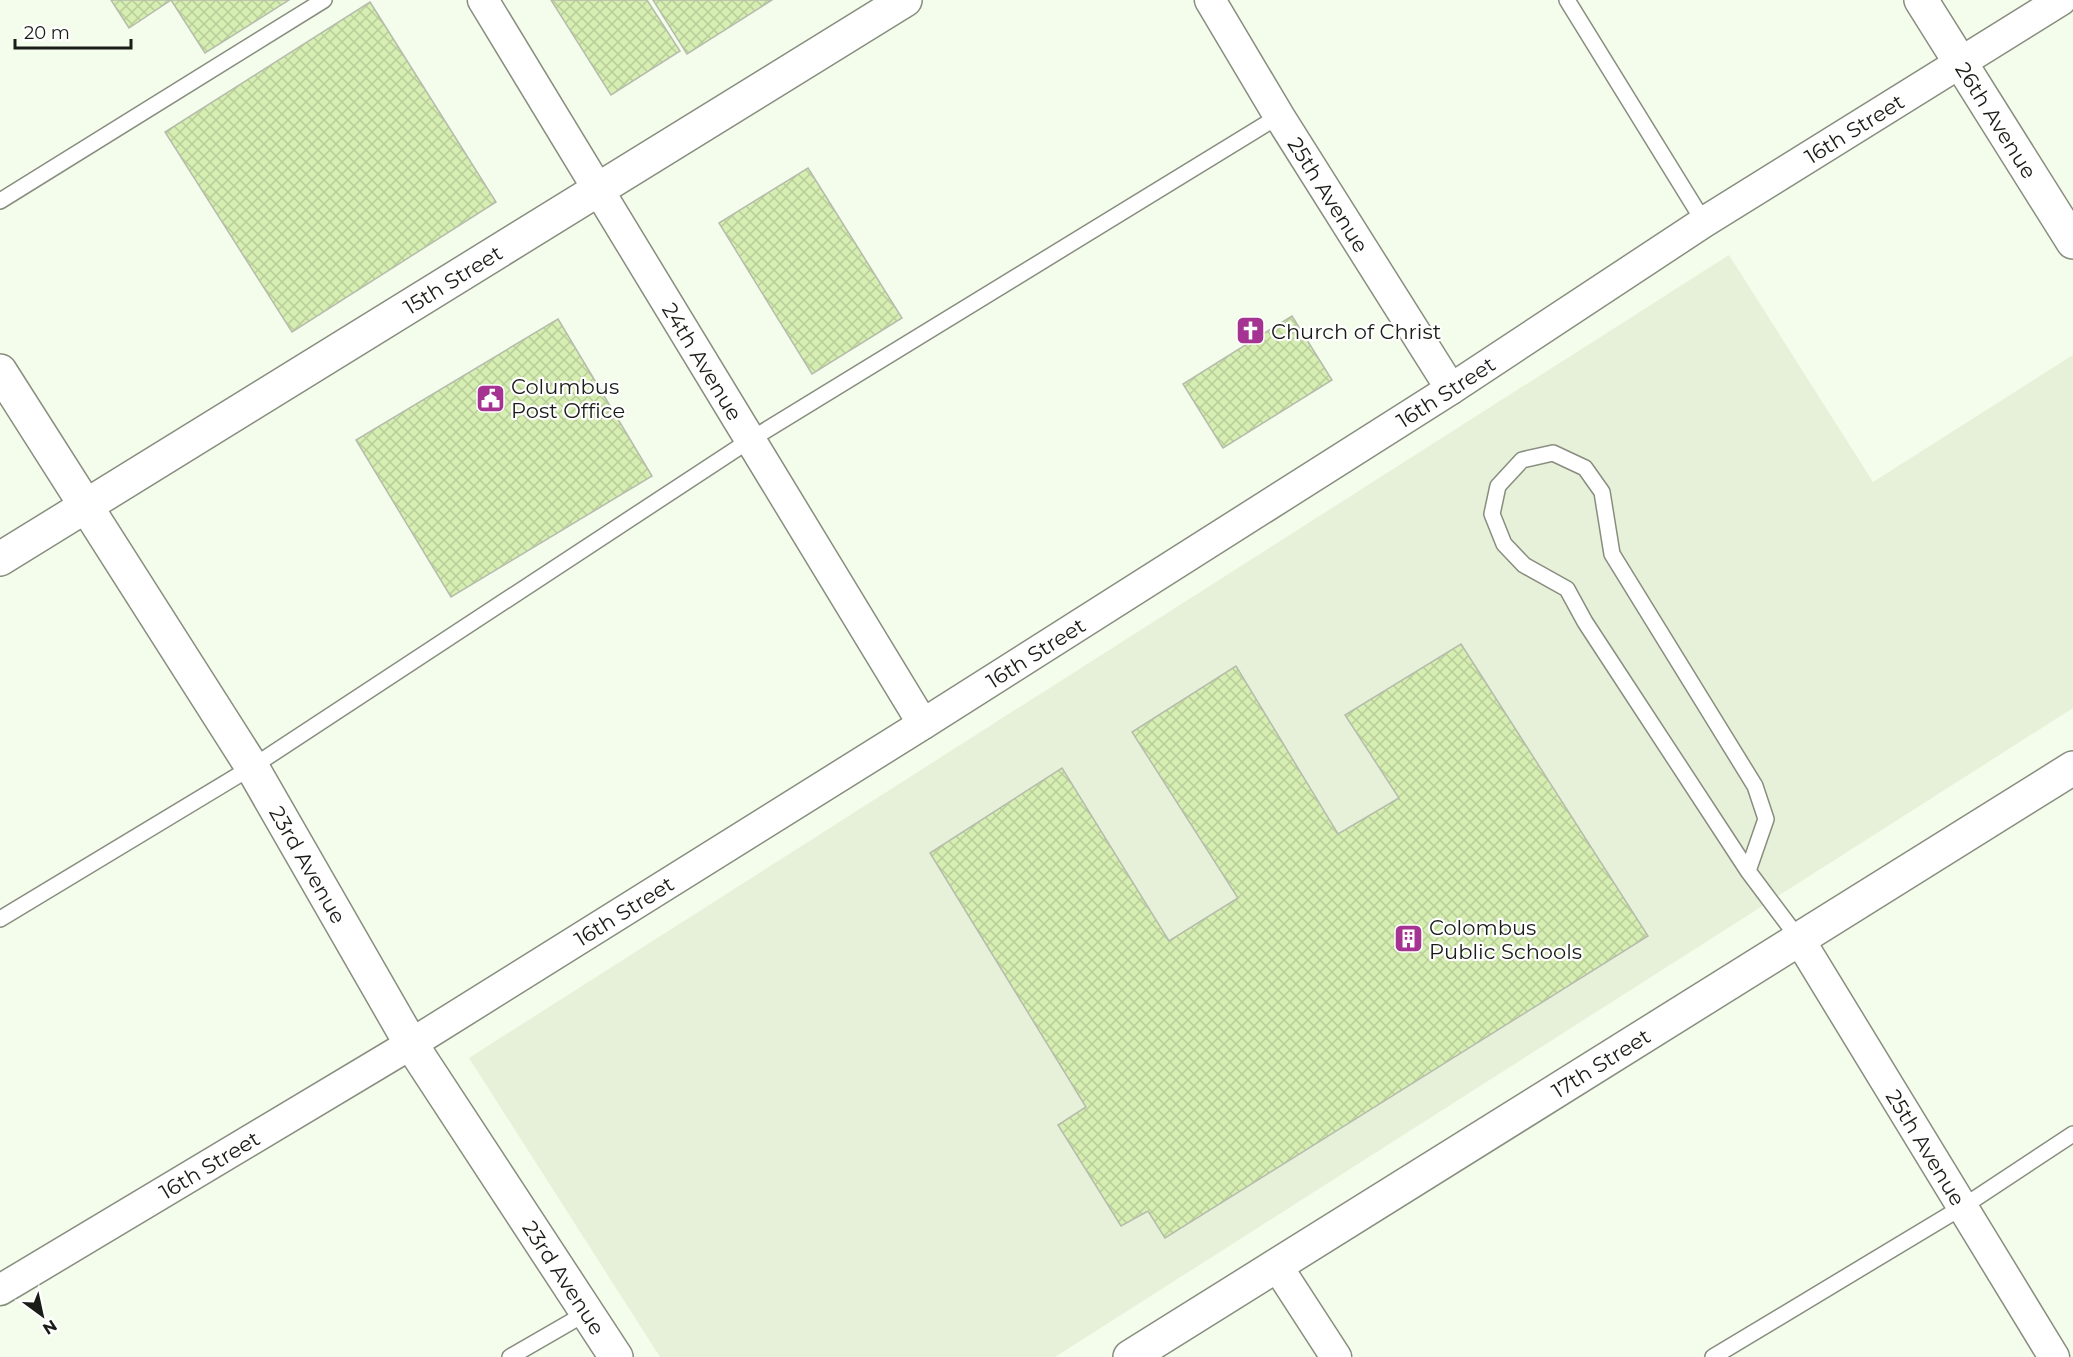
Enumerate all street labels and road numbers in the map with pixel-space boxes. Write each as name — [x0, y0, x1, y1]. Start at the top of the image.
street label: 26th Avenue — [1951, 58, 2042, 183]
street label: 16th Street — [1800, 88, 1908, 169]
street label: 25th Avenue — [1283, 132, 1374, 257]
street label: 15th Street — [399, 240, 507, 319]
street label: 24th Avenue — [657, 298, 748, 425]
street label: 16th Street — [1392, 351, 1500, 433]
street label: 16th Street — [981, 612, 1090, 693]
street label: 23rd Avenue — [265, 802, 352, 928]
street label: 16th Street — [570, 871, 678, 951]
street label: 17th Street — [1547, 1023, 1655, 1103]
street label: 25th Avenue — [1881, 1085, 1971, 1210]
street label: 16th Street — [155, 1125, 264, 1204]
street label: 23rd Avenue — [518, 1216, 610, 1339]

